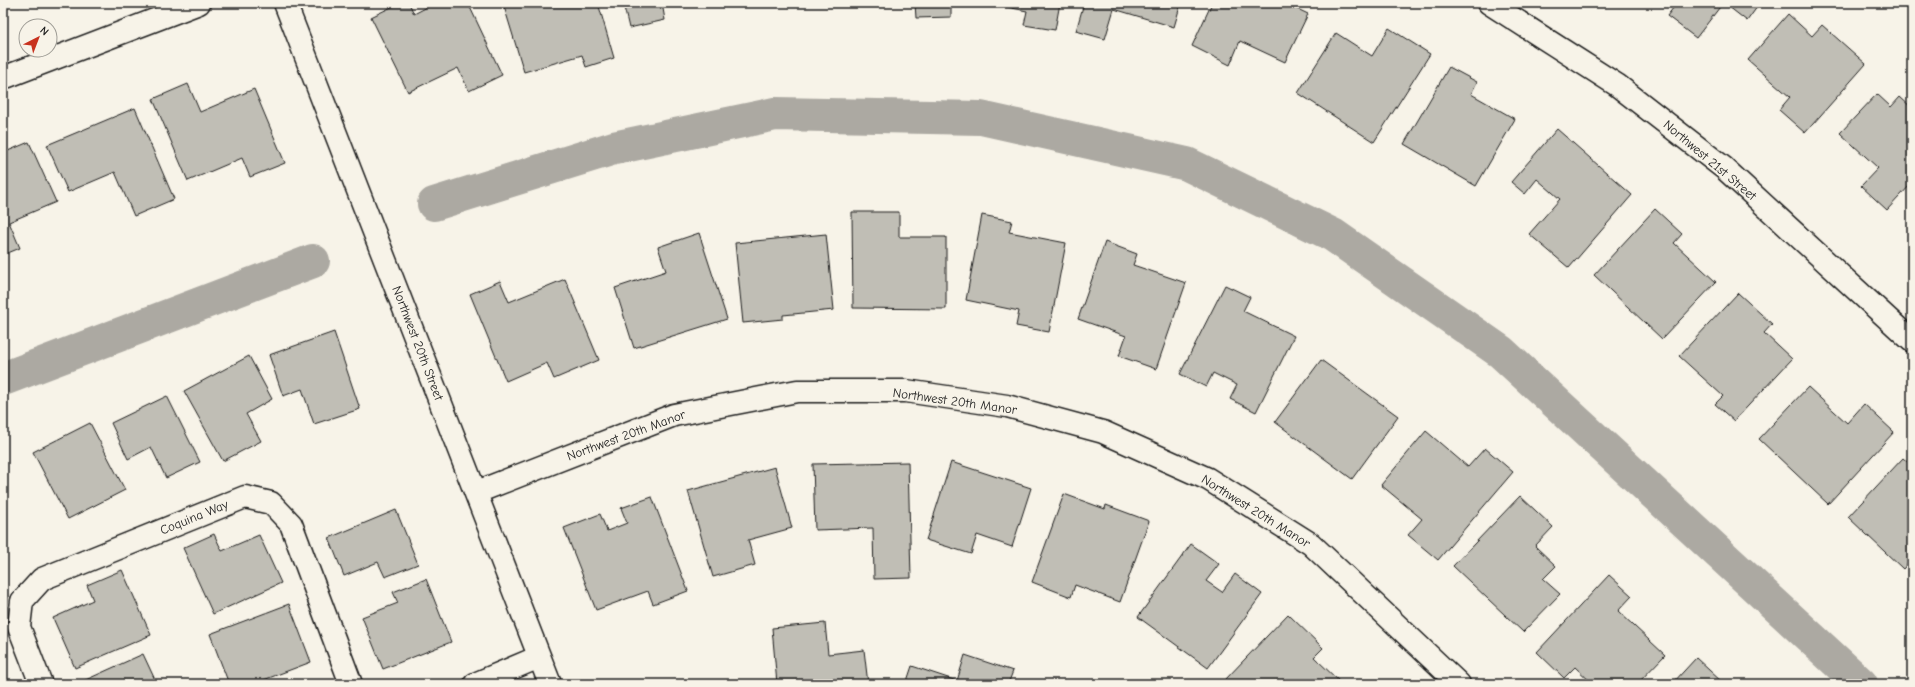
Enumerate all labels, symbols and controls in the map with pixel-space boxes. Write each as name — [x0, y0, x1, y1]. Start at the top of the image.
north arrow — [18, 18, 58, 58]
text: N — [37, 24, 51, 38]
street label: Northwest 21st Street — [1660, 117, 1761, 204]
street label: Northwest 20th Street — [389, 284, 447, 403]
street label: Northwest 20th Manor — [892, 385, 1019, 417]
street label: Northwest 20th Manor — [565, 406, 688, 463]
street label: Northwest 20th Manor — [1199, 471, 1314, 551]
street label: Coquina Way — [158, 496, 231, 537]

